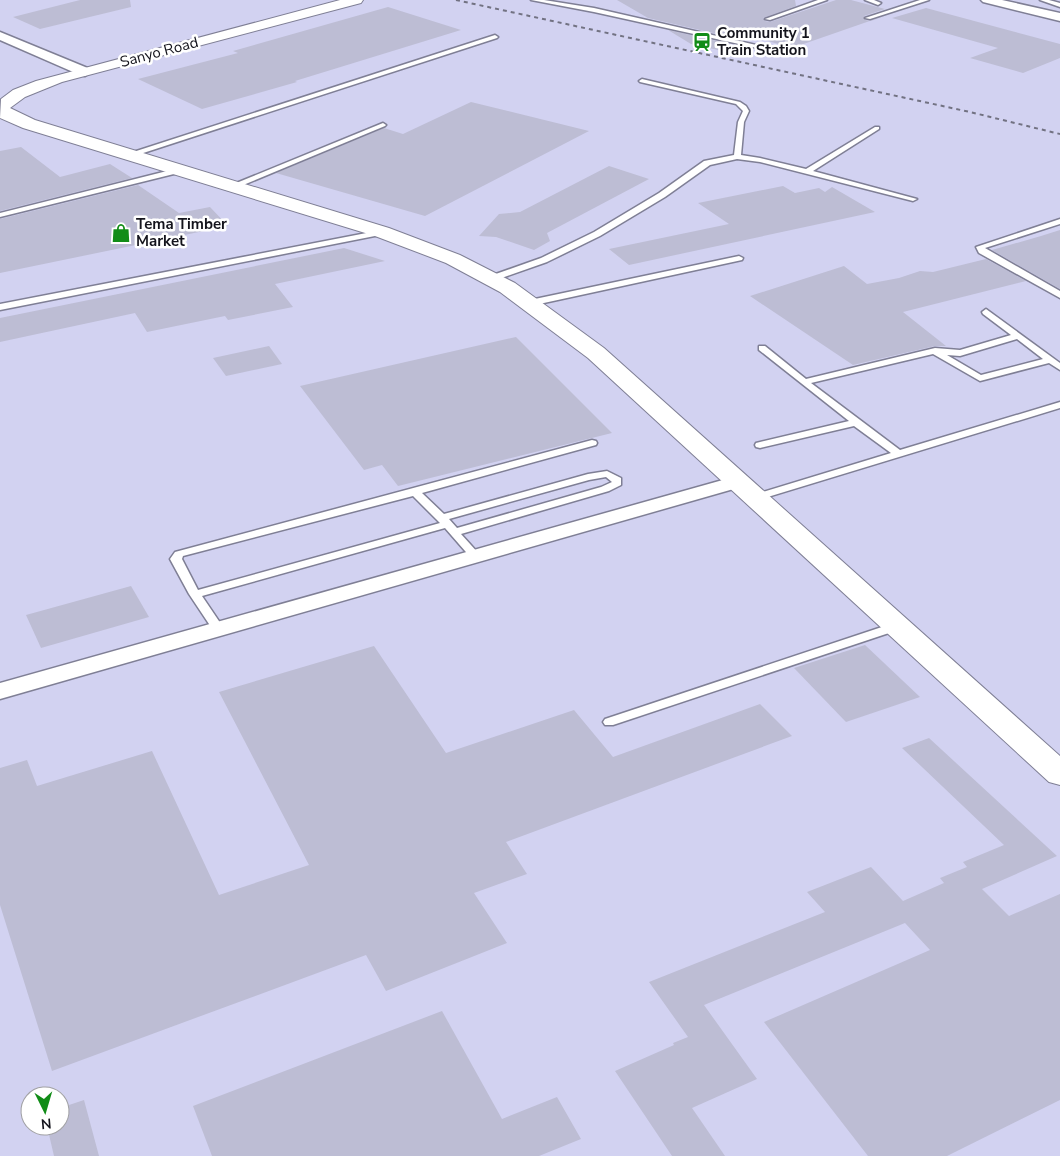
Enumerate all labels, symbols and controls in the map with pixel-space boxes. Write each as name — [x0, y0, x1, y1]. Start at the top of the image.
place label: Community 1 Train Station — [717, 23, 810, 60]
station icon: Community 1 Train Station — [691, 31, 713, 53]
street label: Sanyo Road — [118, 32, 200, 72]
place label: Tema Timber Market — [136, 214, 227, 251]
shop icon: Tema Timber Market — [110, 222, 132, 244]
north arrow — [20, 1086, 70, 1136]
text: N — [40, 1114, 52, 1133]

